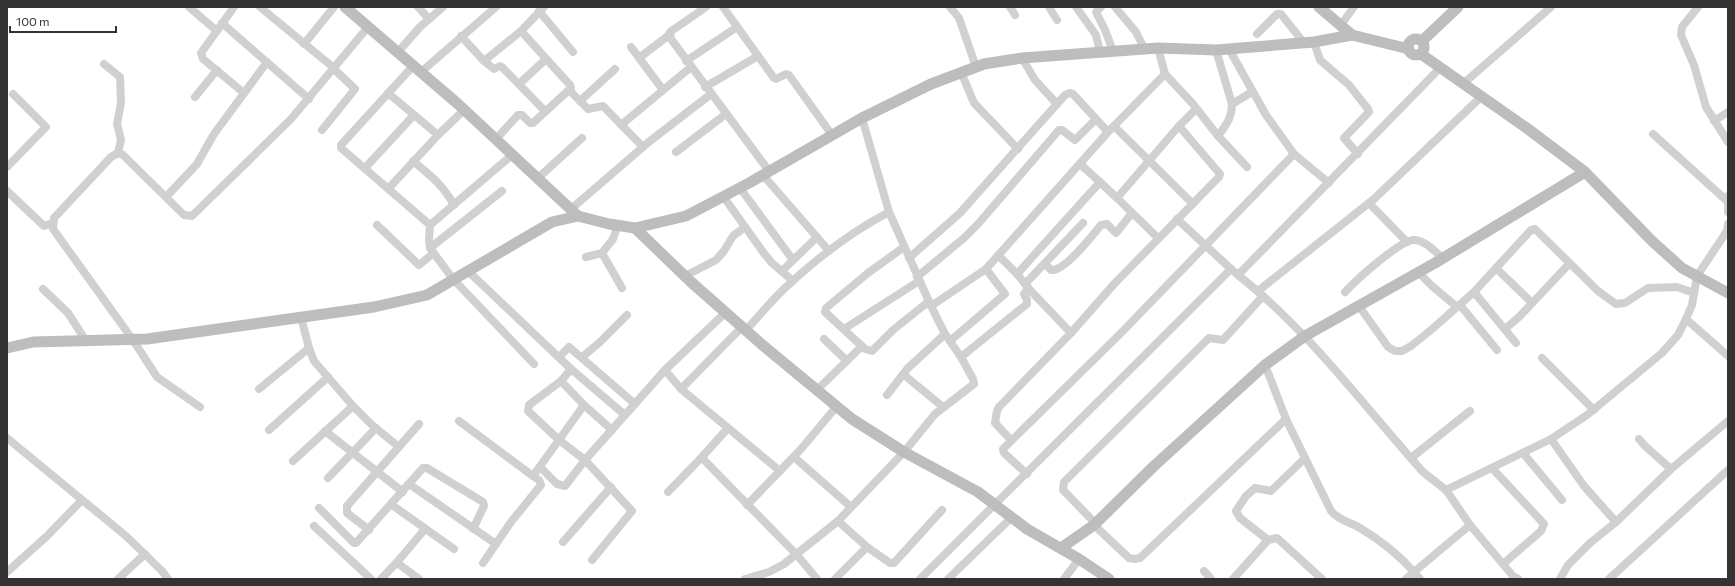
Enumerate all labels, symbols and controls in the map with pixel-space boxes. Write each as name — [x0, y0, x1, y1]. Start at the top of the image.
scale bar — [10, 8, 116, 34]
text: 100 m — [16, 14, 50, 28]

